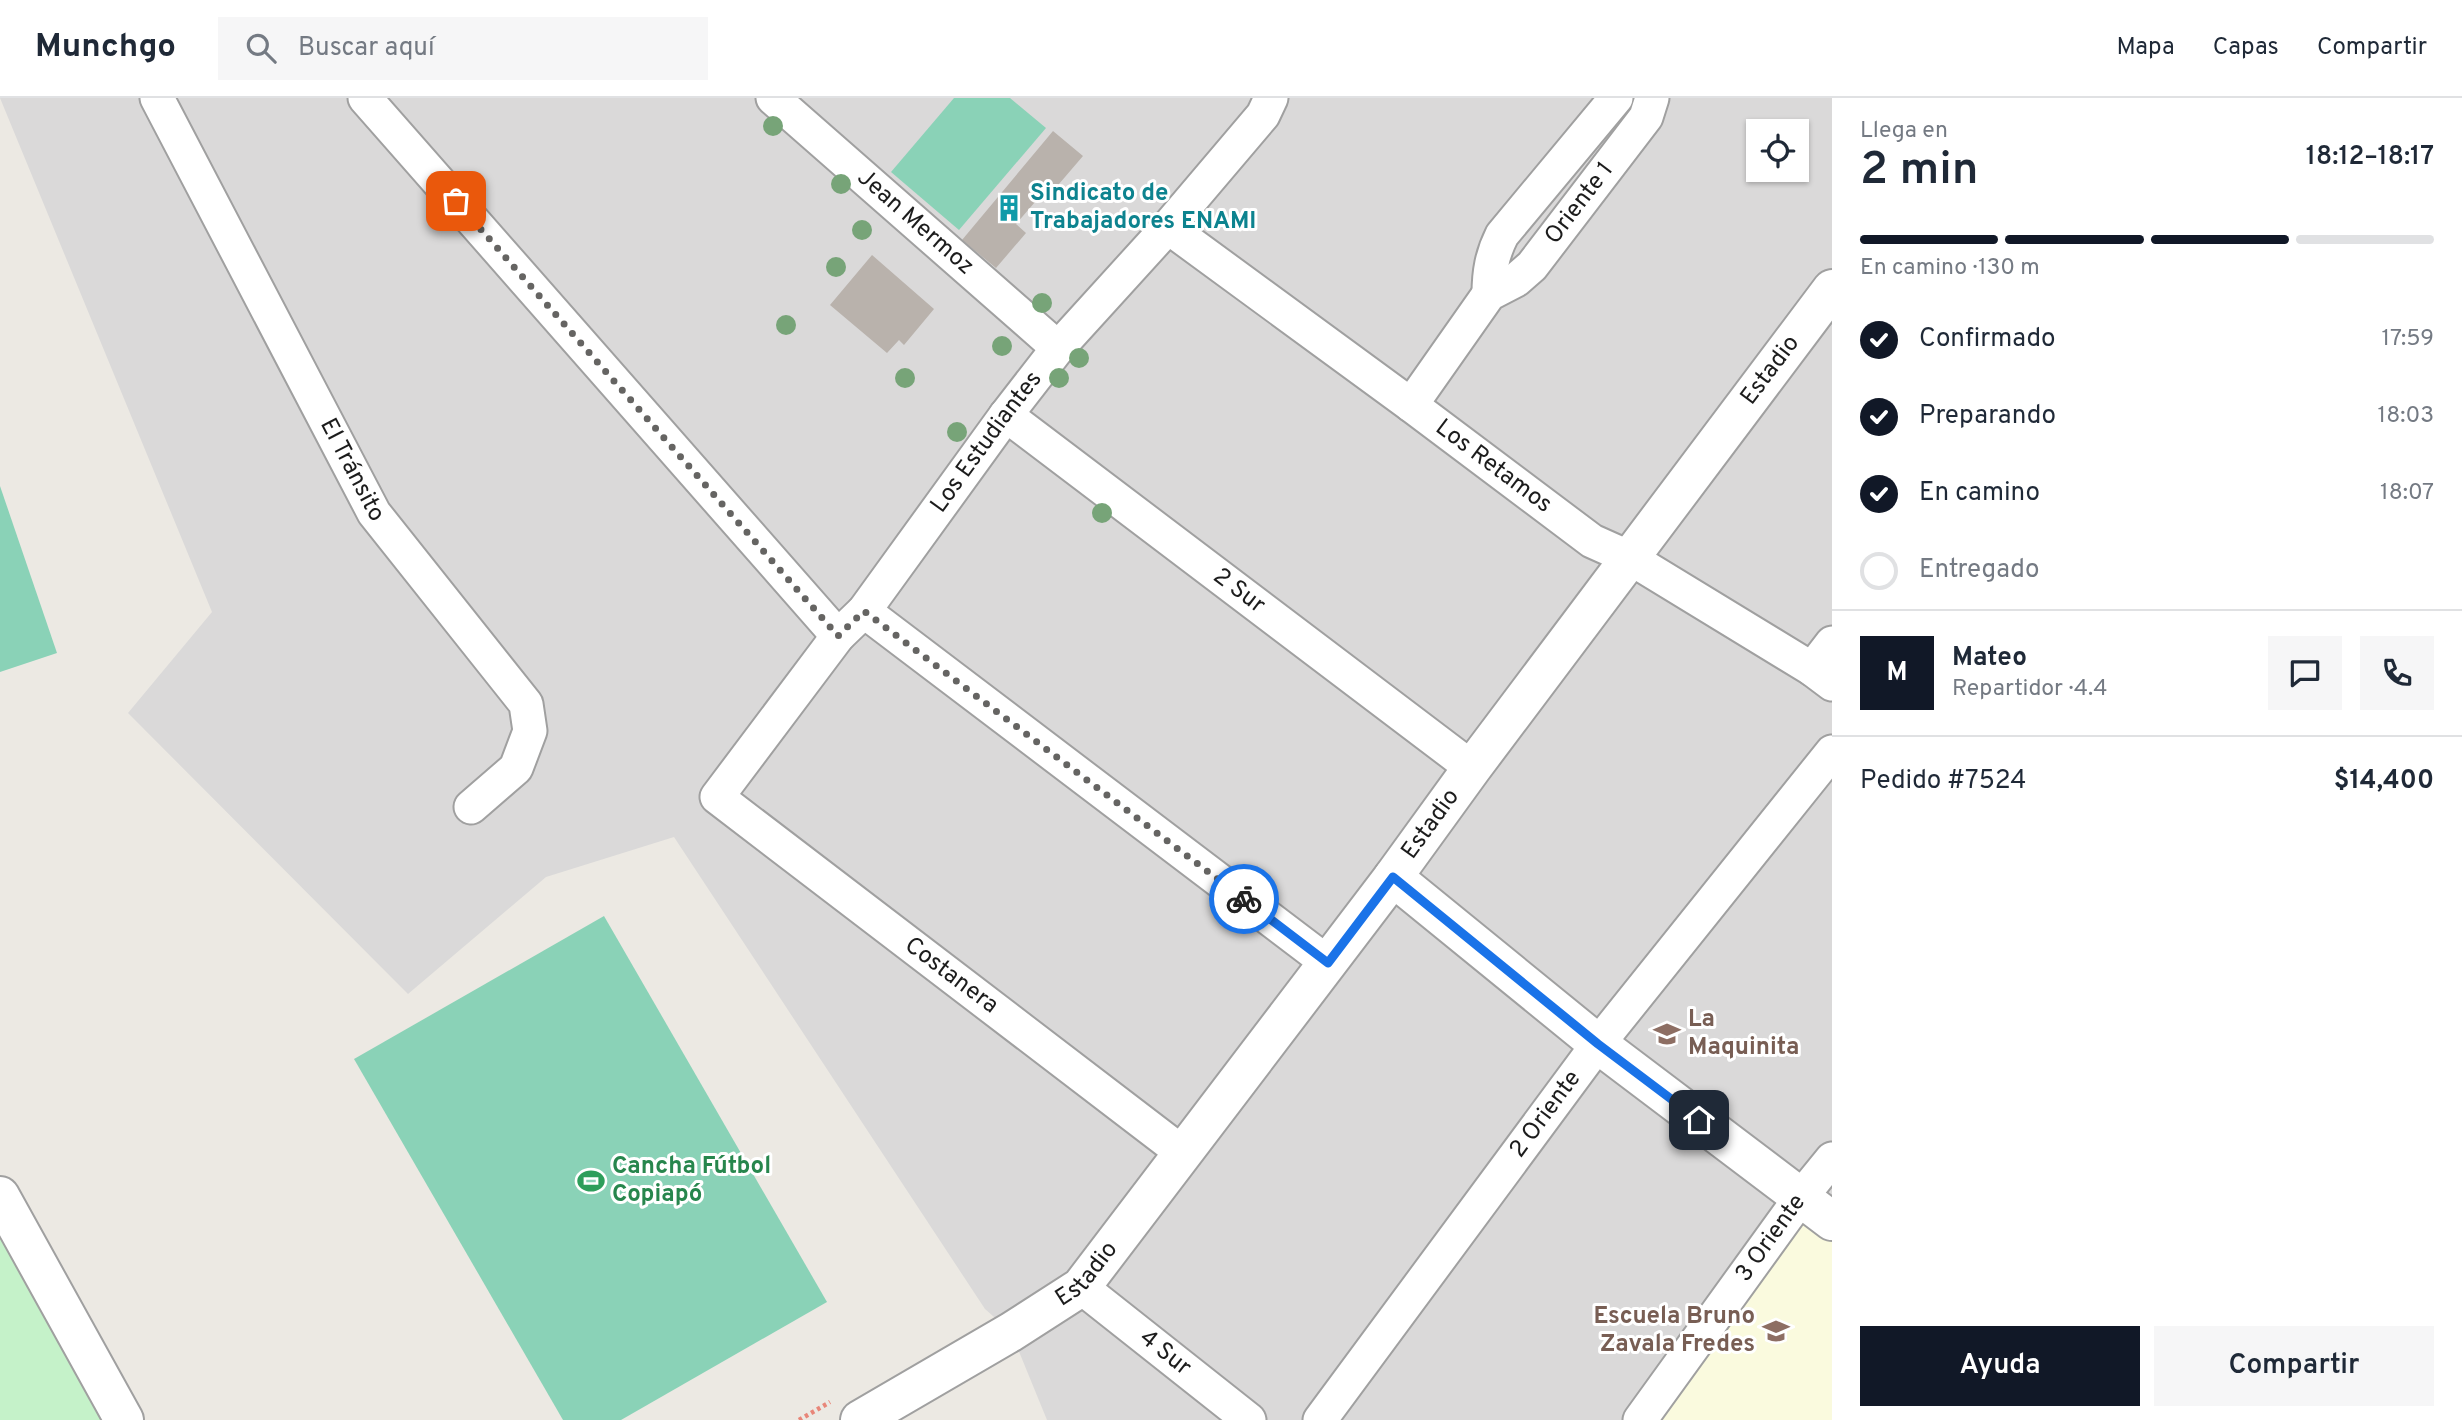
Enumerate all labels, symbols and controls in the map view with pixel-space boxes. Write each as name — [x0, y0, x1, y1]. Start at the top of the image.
search box — [218, 17, 708, 80]
text: Munchgo — [35, 27, 176, 69]
icon: search — [242, 29, 280, 67]
text: Buscar aquí — [298, 32, 435, 65]
text: Mapa — [2117, 33, 2175, 63]
text: Capas — [2213, 33, 2279, 63]
text: Compartir — [2317, 33, 2427, 63]
text: Llega en — [1860, 117, 1948, 146]
map controls — [1746, 119, 1809, 182]
button: locate — [1746, 119, 1809, 182]
text: 18:12–18:17 — [2306, 141, 2434, 174]
text: 2 min — [1860, 142, 1979, 201]
street label: Oriente 1 — [1539, 156, 1621, 251]
street label: Jean Mermoz — [850, 163, 980, 282]
pin — [426, 171, 486, 231]
place label: Sindicato de Trabajadores ENAMI — [1030, 179, 1256, 237]
icon: bag — [437, 182, 475, 220]
building icon: Sindicato de Trabajadores ENAMI — [994, 193, 1024, 223]
text: En camino · 130 m — [1860, 254, 2040, 283]
icon: check — [1860, 321, 1898, 359]
text: Confirmado — [1919, 323, 2056, 356]
text: 17:59 — [2381, 325, 2434, 354]
street label: Estadio — [1735, 330, 1807, 411]
street label: Los Estudiantes — [925, 365, 1049, 519]
icon: check — [1860, 398, 1898, 436]
text: Preparando — [1919, 400, 2056, 433]
text: 18:03 — [2378, 402, 2434, 431]
street label: El Tránsito — [312, 413, 391, 529]
street label: Los Retamos — [1429, 413, 1558, 520]
icon: check — [1860, 475, 1898, 513]
text: En camino — [1919, 477, 2040, 510]
text: 18:07 — [2380, 479, 2434, 508]
text: Entregado — [1919, 554, 2039, 587]
street label: 2 Sur — [1207, 562, 1271, 621]
button: chat — [2268, 636, 2342, 710]
button: phone — [2360, 636, 2434, 710]
text: Mateo — [1952, 642, 2027, 675]
text: M — [1886, 657, 1908, 690]
text: Repartidor · 4.4 — [1952, 675, 2108, 704]
text: Pedido #7524 — [1860, 765, 2027, 798]
text: $14,400 — [2334, 765, 2434, 798]
street label: Estadio — [1395, 783, 1467, 866]
courier — [1209, 864, 1279, 934]
icon: bike — [1225, 880, 1263, 918]
street label: Costanera — [898, 931, 1004, 1021]
place label: La Maquinita — [1688, 1005, 1799, 1063]
school or university icon: La Maquinita — [1652, 1019, 1682, 1049]
street label: 2 Oriente — [1504, 1065, 1588, 1164]
pin — [1669, 1090, 1729, 1150]
icon: home — [1680, 1101, 1718, 1139]
place label: Cancha Fútbol Copiapó — [612, 1152, 771, 1210]
sports icon: Cancha Fútbol Copiapó — [576, 1166, 606, 1196]
street label: 3 Oriente — [1729, 1189, 1813, 1288]
street label: Estadio — [1050, 1236, 1125, 1314]
place label: Escuela Bruno Zavala Fredes — [1594, 1302, 1755, 1360]
school or university icon: Escuela Bruno Zavala Fredes — [1761, 1316, 1791, 1346]
street label: 4 Sur — [1133, 1324, 1197, 1383]
button: Ayuda — [1860, 1326, 2140, 1406]
button: Compartir — [2154, 1326, 2434, 1406]

